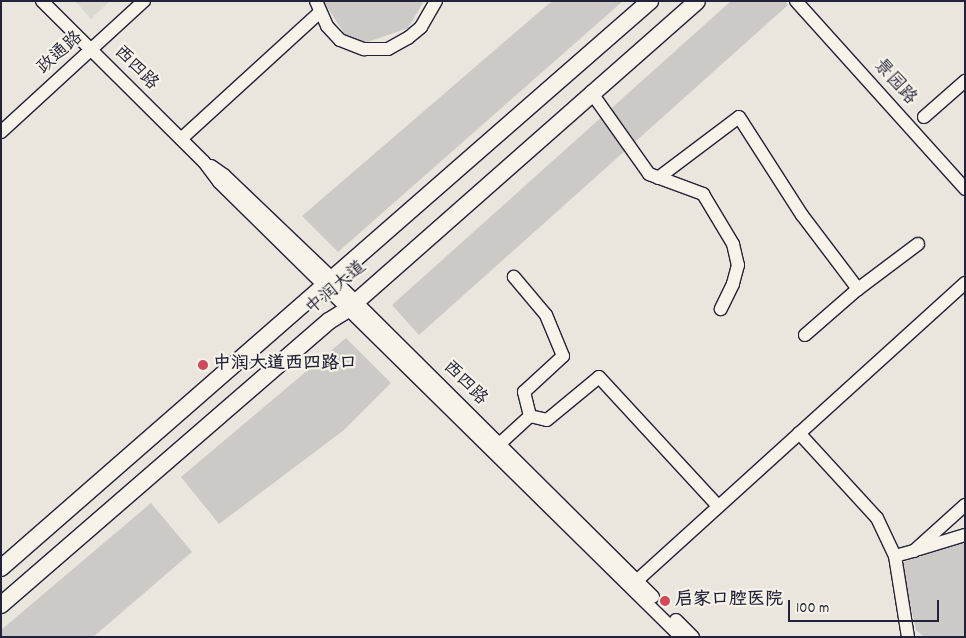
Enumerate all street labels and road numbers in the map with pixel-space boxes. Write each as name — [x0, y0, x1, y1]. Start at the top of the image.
street label: 政通路 — [34, 28, 88, 80]
street label: 西四路 — [108, 42, 162, 96]
street label: 景园路 — [868, 56, 920, 110]
street label: 中润大道 — [302, 258, 372, 320]
street label: 西四路 — [437, 357, 491, 411]

